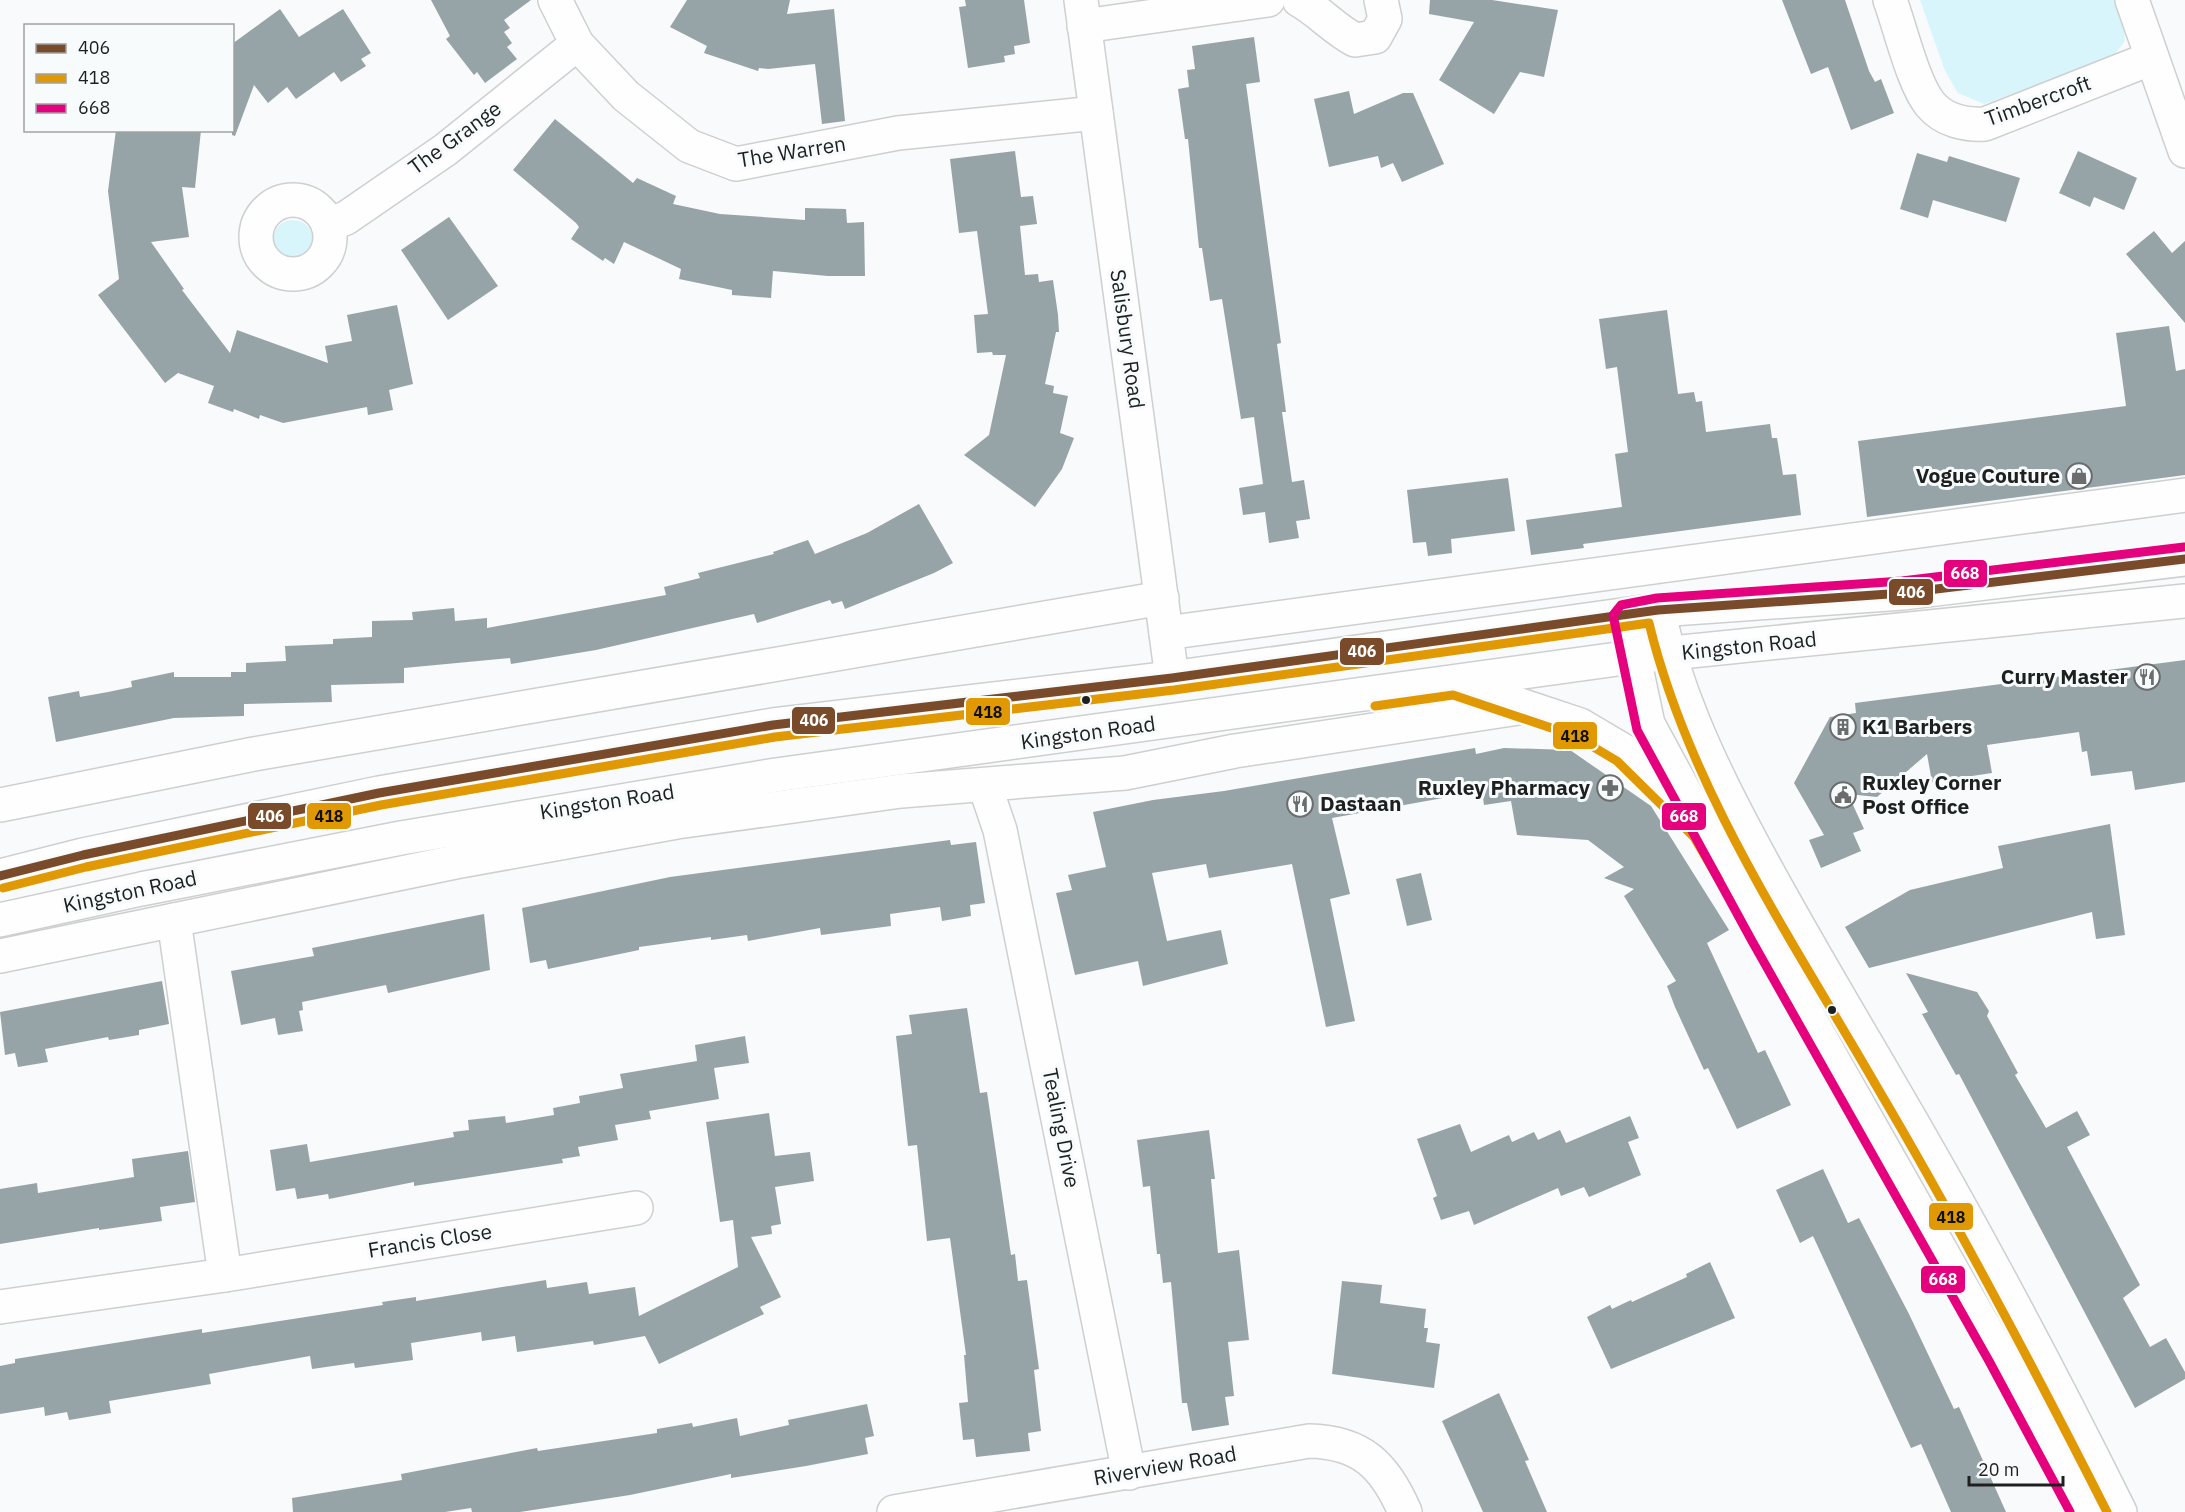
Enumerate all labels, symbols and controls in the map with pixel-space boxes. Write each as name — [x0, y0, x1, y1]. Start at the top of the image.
legend — [24, 24, 234, 132]
text: 406 — [78, 36, 110, 59]
text: 418 — [78, 66, 110, 89]
street label: Timbercroft — [1981, 68, 2095, 132]
street label: The Grange — [402, 94, 506, 180]
text: 668 — [78, 96, 110, 119]
street label: The Warren — [736, 129, 848, 173]
street label: Salisbury Road — [1104, 267, 1152, 410]
place label: Vogue Couture — [1916, 461, 2060, 489]
shop icon: Vogue Couture — [2064, 461, 2094, 491]
line badge: 668 — [1943, 559, 1988, 588]
text: 668 — [1951, 563, 1979, 583]
line badge: 406 — [1888, 578, 1934, 606]
text: 406 — [1897, 582, 1926, 602]
street label: Kingston Road — [1680, 624, 1818, 666]
line badge: 406 — [1339, 637, 1385, 666]
text: 406 — [1348, 641, 1377, 661]
place label: Curry Master — [2001, 662, 2129, 690]
restaurant icon: Curry Master — [2132, 662, 2162, 692]
unlabelled marker — [1080, 694, 1092, 706]
line badge: 418 — [965, 697, 1011, 726]
text: 418 — [974, 702, 1002, 722]
line badge: 406 — [791, 706, 836, 735]
street label: Kingston Road — [1019, 709, 1157, 755]
text: 406 — [800, 710, 829, 730]
building icon: K1 Barbers — [1828, 712, 1858, 742]
place label: K1 Barbers — [1862, 712, 1972, 740]
line badge: 418 — [1552, 721, 1598, 750]
text: 418 — [1561, 726, 1589, 746]
place label: Ruxley Corner Post Office — [1862, 768, 2002, 820]
place label: Ruxley Pharmacy — [1418, 773, 1591, 801]
pharmacy icon: Ruxley Pharmacy — [1595, 773, 1625, 803]
street label: Kingston Road — [538, 777, 676, 825]
public building icon: Ruxley Corner Post Office — [1828, 780, 1858, 810]
restaurant icon: Dastaan — [1285, 789, 1315, 819]
place label: Dastaan — [1320, 789, 1401, 817]
line badge: 406 — [247, 802, 292, 830]
line badge: 418 — [306, 802, 352, 830]
line badge: 668 — [1661, 802, 1707, 831]
text: 406 — [256, 806, 285, 826]
text: 418 — [315, 806, 343, 826]
text: 668 — [1670, 806, 1698, 826]
street label: Kingston Road — [60, 863, 199, 919]
unlabelled marker — [1826, 1004, 1838, 1016]
street label: Tealing Drive — [1037, 1066, 1087, 1190]
line badge: 418 — [1928, 1202, 1974, 1231]
text: 418 — [1937, 1207, 1965, 1227]
street label: Francis Close — [366, 1216, 494, 1264]
line badge: 668 — [1920, 1265, 1966, 1294]
text: 668 — [1929, 1269, 1957, 1289]
street label: Riverview Road — [1091, 1439, 1238, 1491]
scale bar — [1969, 1449, 2064, 1487]
text: 20 m — [1978, 1458, 2020, 1481]

